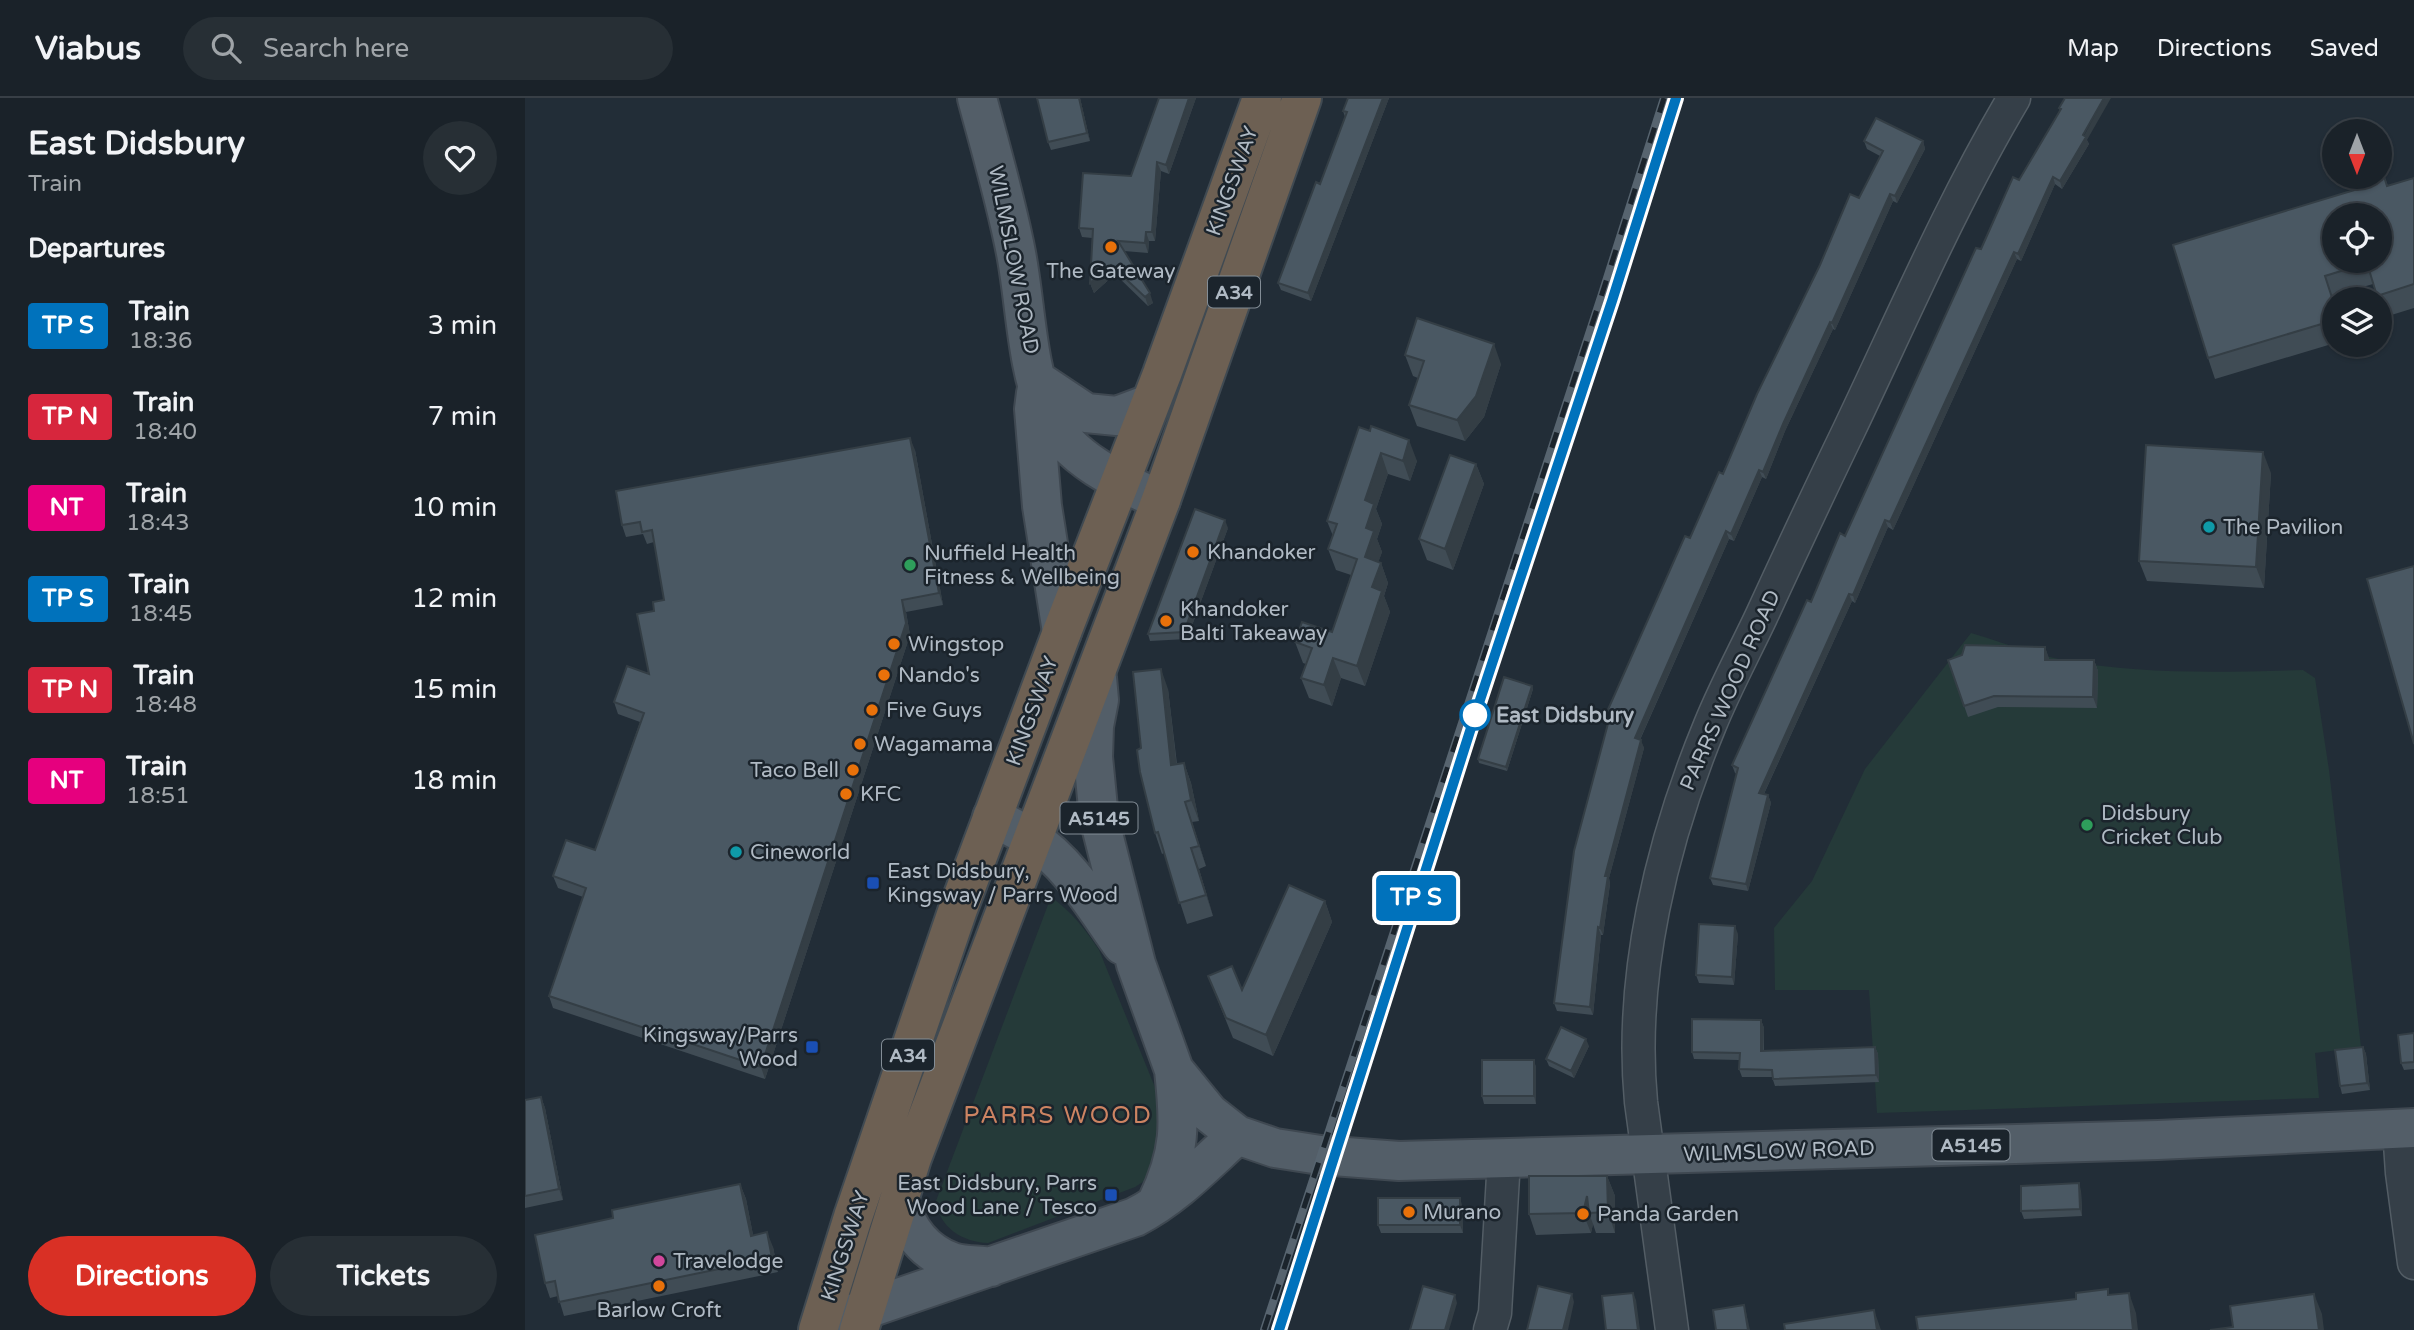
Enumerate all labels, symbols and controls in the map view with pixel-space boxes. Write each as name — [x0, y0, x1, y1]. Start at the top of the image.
search box — [183, 17, 673, 80]
text: Viabus — [35, 29, 141, 68]
icon: search — [207, 29, 245, 67]
text: Search here — [263, 33, 409, 64]
text: Map — [2067, 34, 2119, 63]
text: Directions — [2157, 34, 2272, 63]
text: Saved — [2310, 34, 2379, 63]
north arrow — [2322, 119, 2392, 189]
map controls — [2322, 119, 2392, 357]
button: heart — [423, 121, 497, 195]
street label: KINGSWAY — [1201, 123, 1264, 239]
text: East Didsbury — [28, 124, 245, 163]
street label: WILMSLOW ROAD — [983, 164, 1044, 356]
text: Train — [28, 170, 82, 198]
button: locate — [2322, 203, 2392, 273]
text: Departures — [28, 233, 165, 264]
marker: The Gateway — [1103, 239, 1119, 255]
place label: The Gateway — [1046, 259, 1176, 284]
road number: A34 — [1208, 276, 1260, 308]
button: layers — [2322, 287, 2392, 357]
text: Train — [129, 296, 190, 327]
text: 3 min — [428, 310, 497, 341]
text: TP S — [42, 311, 94, 340]
text: 18:36 — [129, 327, 193, 355]
text: Train — [133, 387, 194, 418]
text: 7 min — [428, 401, 497, 432]
text: TP N — [42, 402, 98, 431]
text: 18:40 — [133, 418, 197, 446]
text: Train — [126, 478, 187, 509]
text: 10 min — [411, 492, 497, 523]
text: NT — [50, 493, 83, 522]
text: 18:43 — [126, 509, 190, 537]
place label: The Pavilion — [2223, 515, 2343, 540]
marker: The Pavilion — [2201, 519, 2217, 535]
place label: Khandoker — [1207, 540, 1316, 565]
place label: Nuffield Health Fitness & Wellbeing — [924, 541, 1120, 590]
marker: Khandoker — [1185, 544, 1201, 560]
marker: Nuffield Health Fitness & Wellbeing — [902, 557, 918, 573]
text: Train — [129, 569, 190, 600]
text: 12 min — [411, 583, 497, 614]
text: TP S — [42, 584, 94, 613]
street label: PARRS WOOD ROAD — [1675, 586, 1786, 794]
place label: Khandoker Balti Takeaway — [1180, 597, 1327, 646]
text: 18:45 — [129, 600, 193, 628]
marker: Khandoker Balti Takeaway — [1158, 613, 1174, 629]
place label: Wingstop — [908, 632, 1004, 657]
marker: Wingstop — [886, 636, 902, 652]
street label: KINGSWAY — [1001, 653, 1064, 769]
text: Train — [133, 660, 194, 691]
place label: Nando's — [898, 663, 980, 688]
marker: Nando's — [876, 667, 892, 683]
text: 15 min — [411, 674, 497, 705]
text: TP N — [42, 675, 98, 704]
text: 18:48 — [133, 691, 197, 719]
place label: Five Guys — [886, 698, 982, 723]
marker: East Didsbury — [1460, 700, 1490, 730]
marker: Five Guys — [864, 702, 880, 718]
place label: East Didsbury — [1496, 703, 1635, 728]
place label: Wagamama — [874, 732, 993, 757]
marker: Wagamama — [852, 736, 868, 752]
text: Train — [126, 751, 187, 782]
place label: Taco Bell — [750, 758, 839, 783]
marker: Taco Bell — [845, 762, 861, 778]
text: 18 min — [411, 765, 497, 796]
text: NT — [50, 766, 83, 795]
text: 18:51 — [126, 782, 190, 810]
place label: KFC — [860, 782, 901, 807]
marker: KFC — [838, 786, 854, 802]
place label: Didsbury Cricket Club — [2101, 801, 2222, 850]
road number: A5145 — [1061, 803, 1137, 834]
marker: Didsbury Cricket Club — [2079, 817, 2095, 833]
place label: Cineworld — [750, 840, 850, 865]
marker: Cineworld — [728, 844, 744, 860]
place label: East Didsbury, Kingsway / Parrs Wood — [887, 859, 1118, 908]
marker: East Didsbury, Kingsway / Parrs Wood — [865, 875, 881, 891]
line badge: TP S — [1367, 875, 1465, 921]
text: TP S — [1390, 883, 1442, 912]
place label: Kingsway/Parrs Wood — [643, 1023, 798, 1072]
marker: Kingsway/Parrs Wood — [804, 1039, 820, 1055]
road number: A34 — [882, 1040, 934, 1071]
district label: PARRS WOOD — [963, 1101, 1153, 1130]
road number: A5145 — [1933, 1130, 2009, 1161]
street label: WILMSLOW ROAD — [1683, 1136, 1875, 1167]
place label: East Didsbury, Parrs Wood Lane / Tesco — [897, 1171, 1097, 1220]
marker: East Didsbury, Parrs Wood Lane / Tesco — [1103, 1187, 1119, 1203]
street label: KINGSWAY — [816, 1188, 875, 1305]
place label: Murano — [1423, 1200, 1501, 1225]
place label: Panda Garden — [1597, 1202, 1739, 1227]
marker: Murano — [1401, 1204, 1417, 1220]
marker: Panda Garden — [1575, 1206, 1591, 1222]
button: Directions — [28, 1236, 256, 1316]
button: Tickets — [270, 1236, 497, 1316]
place label: Travelodge — [673, 1249, 784, 1274]
marker: Travelodge — [651, 1253, 667, 1269]
marker: Barlow Croft — [651, 1278, 667, 1294]
place label: Barlow Croft — [596, 1298, 722, 1323]

